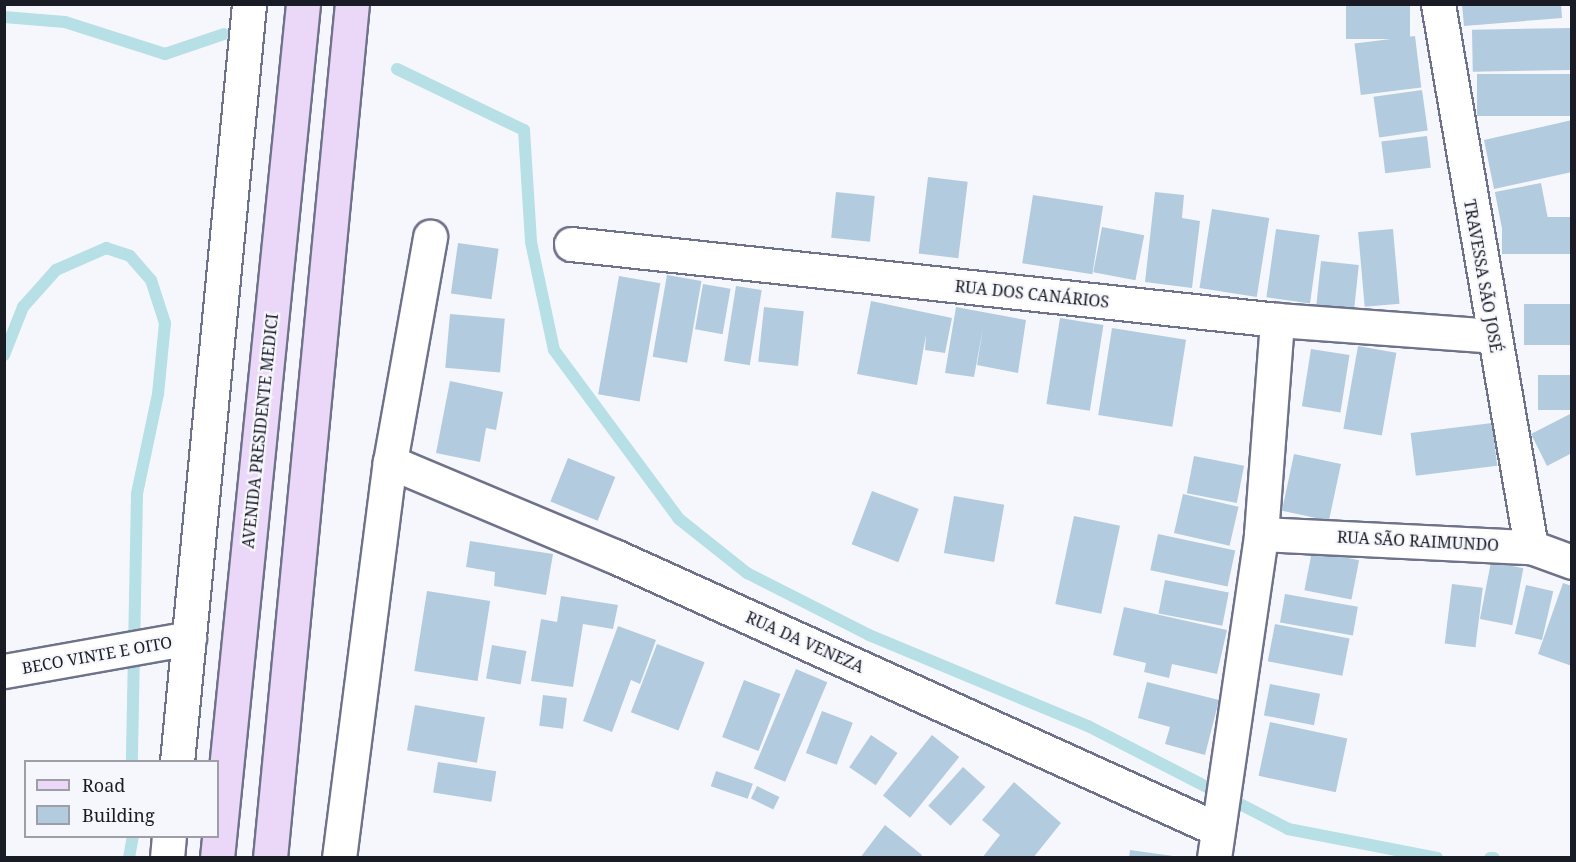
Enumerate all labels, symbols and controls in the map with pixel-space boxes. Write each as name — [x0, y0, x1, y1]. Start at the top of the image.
street label: TRAVESSA SÃO JOSÉ — [1460, 198, 1506, 354]
street label: RUA DOS CANÁRIOS — [954, 276, 1110, 312]
street label: AVENIDA PRESIDENTE MEDICI — [238, 313, 282, 549]
street label: RUA SÃO RAIMUNDO — [1337, 527, 1499, 555]
street label: RUA DA VENEZA — [743, 607, 867, 677]
street label: BECO VINTE E OITO — [20, 632, 174, 678]
legend — [24, 760, 219, 838]
text: Road — [82, 773, 125, 797]
text: Building — [82, 803, 155, 827]

